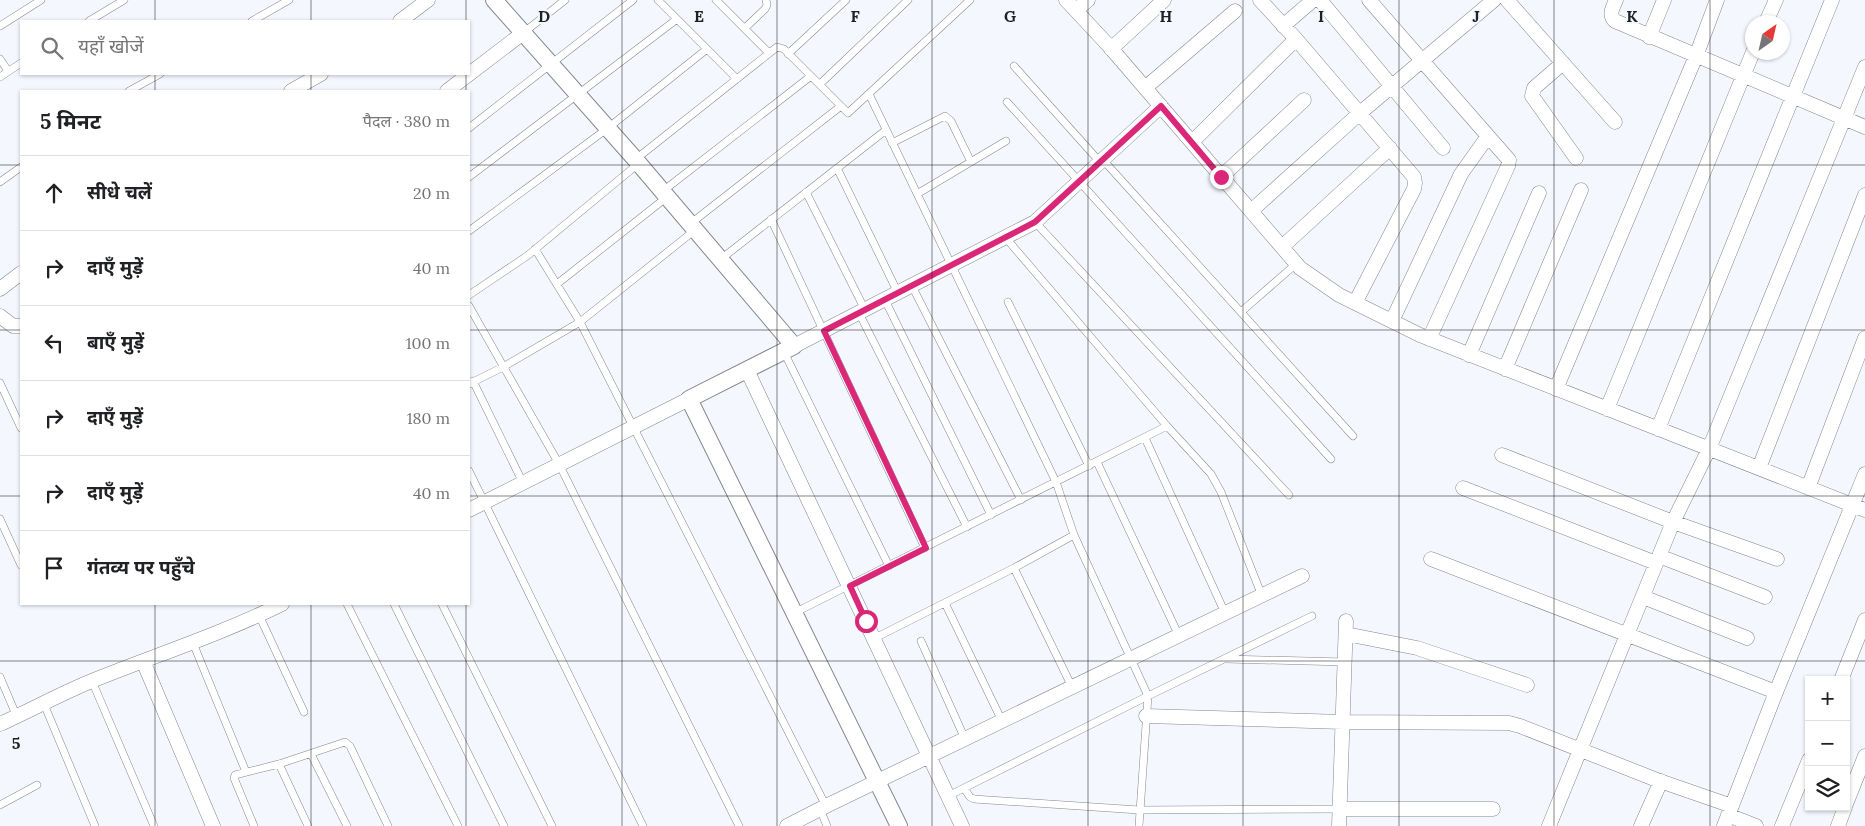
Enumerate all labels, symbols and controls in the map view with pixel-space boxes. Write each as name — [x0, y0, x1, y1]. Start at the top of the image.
text: D — [538, 6, 550, 26]
text: E — [694, 6, 704, 26]
text: F — [850, 6, 860, 26]
text: G — [1004, 6, 1016, 26]
text: H — [1160, 6, 1173, 26]
text: I — [1318, 6, 1324, 26]
text: J — [1472, 6, 1480, 26]
text: K — [1626, 6, 1638, 26]
north arrow — [1745, 15, 1790, 60]
search box — [20, 20, 470, 75]
icon: search — [38, 34, 66, 62]
text: यहाँ खोजें — [78, 34, 144, 58]
text: 5 मिनट — [40, 108, 101, 135]
text: पैदल · 380 m — [363, 111, 450, 131]
route end — [1210, 166, 1233, 189]
icon: ahead — [40, 179, 68, 207]
text: सीधे चलें — [87, 180, 152, 204]
text: 20 m — [413, 183, 450, 203]
icon: right — [40, 254, 68, 282]
text: दाएँ मुड़ें — [87, 255, 143, 279]
text: 40 m — [413, 258, 450, 278]
icon: left — [40, 329, 68, 357]
text: बाएँ मुड़ें — [87, 330, 144, 354]
text: 100 m — [406, 333, 450, 353]
icon: right — [40, 404, 68, 432]
text: दाएँ मुड़ें — [87, 405, 143, 429]
text: 180 m — [407, 408, 450, 428]
icon: right — [40, 479, 68, 507]
text: दाएँ मुड़ें — [87, 480, 143, 504]
text: 40 m — [413, 483, 450, 503]
icon: arrive — [40, 554, 68, 582]
text: गंतव्य पर पहुँचे — [87, 555, 195, 579]
route start — [855, 610, 878, 633]
map controls — [1805, 676, 1850, 811]
button: + — [1805, 676, 1850, 721]
button: − — [1805, 721, 1850, 766]
text: 5 — [12, 733, 21, 753]
button: layers — [1805, 766, 1850, 811]

